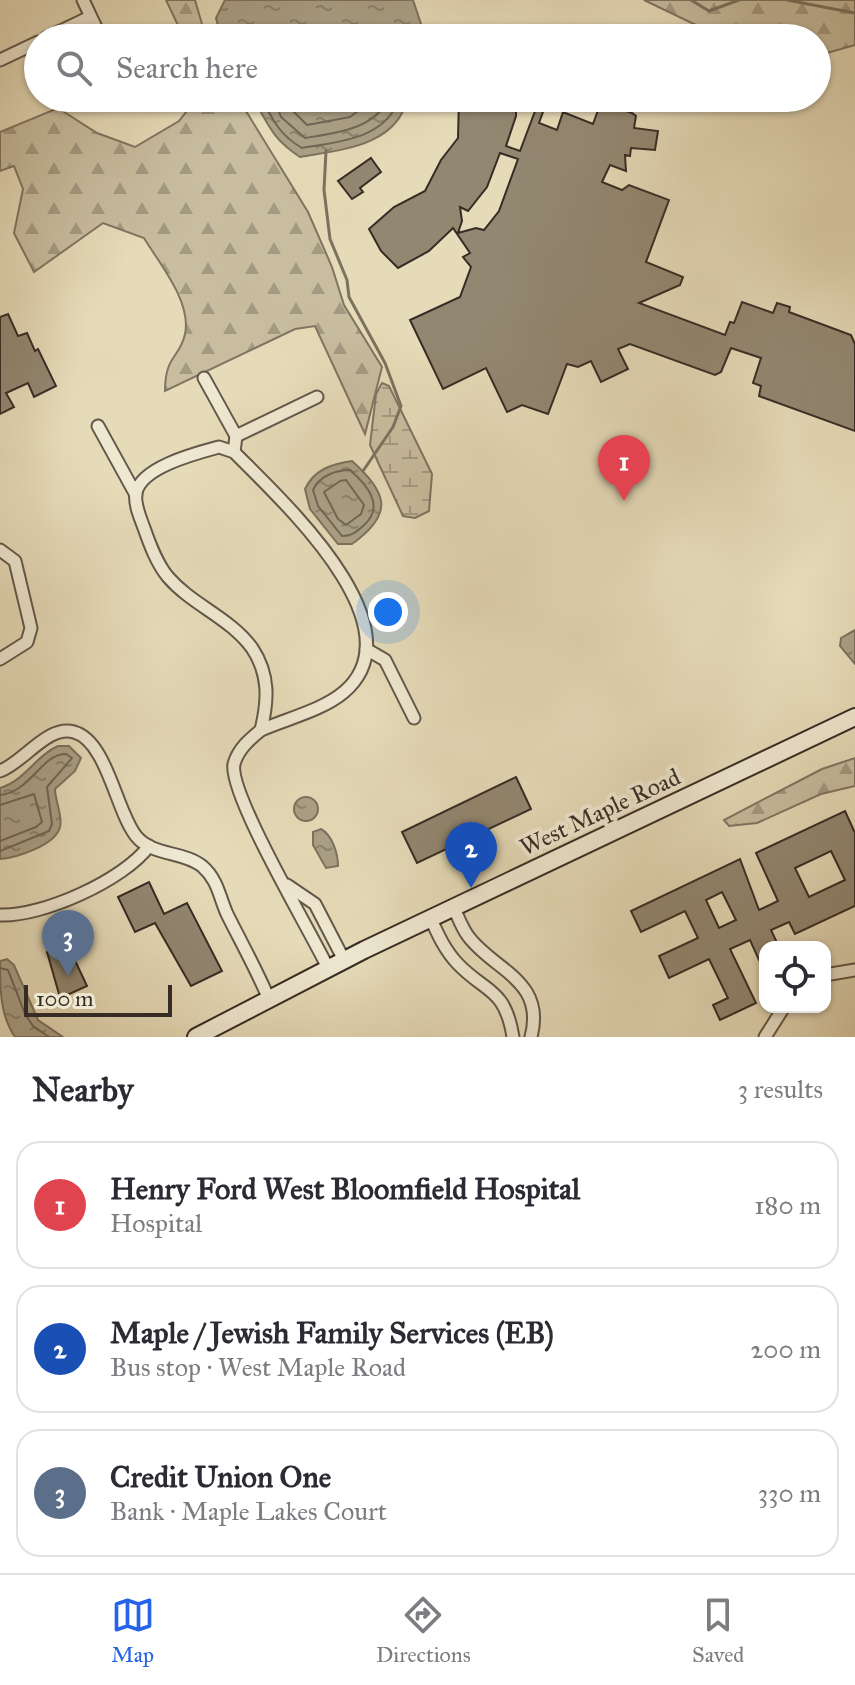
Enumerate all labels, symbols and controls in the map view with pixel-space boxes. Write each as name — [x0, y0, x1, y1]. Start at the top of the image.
search box — [24, 24, 831, 112]
icon: search — [52, 46, 96, 90]
text: Search here — [116, 50, 258, 86]
pin: 1 — [598, 435, 650, 501]
your location — [368, 592, 408, 632]
street label: West Maple Road — [515, 762, 685, 862]
pin: 2 — [445, 822, 497, 888]
pin: 3 — [42, 910, 94, 976]
map controls — [759, 941, 831, 1013]
button: locate — [759, 941, 831, 1013]
scale bar — [24, 981, 172, 1017]
text: 100 m — [36, 985, 93, 1012]
text: Nearby — [32, 1069, 134, 1110]
text: 3 results — [738, 1073, 823, 1105]
text: Henry Ford West Bloomfield Hospital — [110, 1171, 580, 1207]
text: 1 — [55, 1189, 65, 1221]
text: 180 m — [754, 1189, 821, 1221]
text: Hospital — [110, 1207, 202, 1239]
text: Maple / Jewish Family Services (EB) — [110, 1315, 554, 1351]
text: 2 — [54, 1333, 66, 1365]
text: 200 m — [750, 1333, 821, 1365]
text: Bus stop · West Maple Road — [110, 1351, 406, 1383]
text: Credit Union One — [110, 1459, 331, 1495]
text: 3 — [55, 1477, 65, 1509]
text: 330 m — [758, 1477, 821, 1509]
text: Bank · Maple Lakes Court — [110, 1495, 387, 1527]
tab: Map — [111, 1593, 155, 1668]
tab: Directions — [376, 1593, 471, 1668]
tab: Saved — [692, 1593, 744, 1668]

